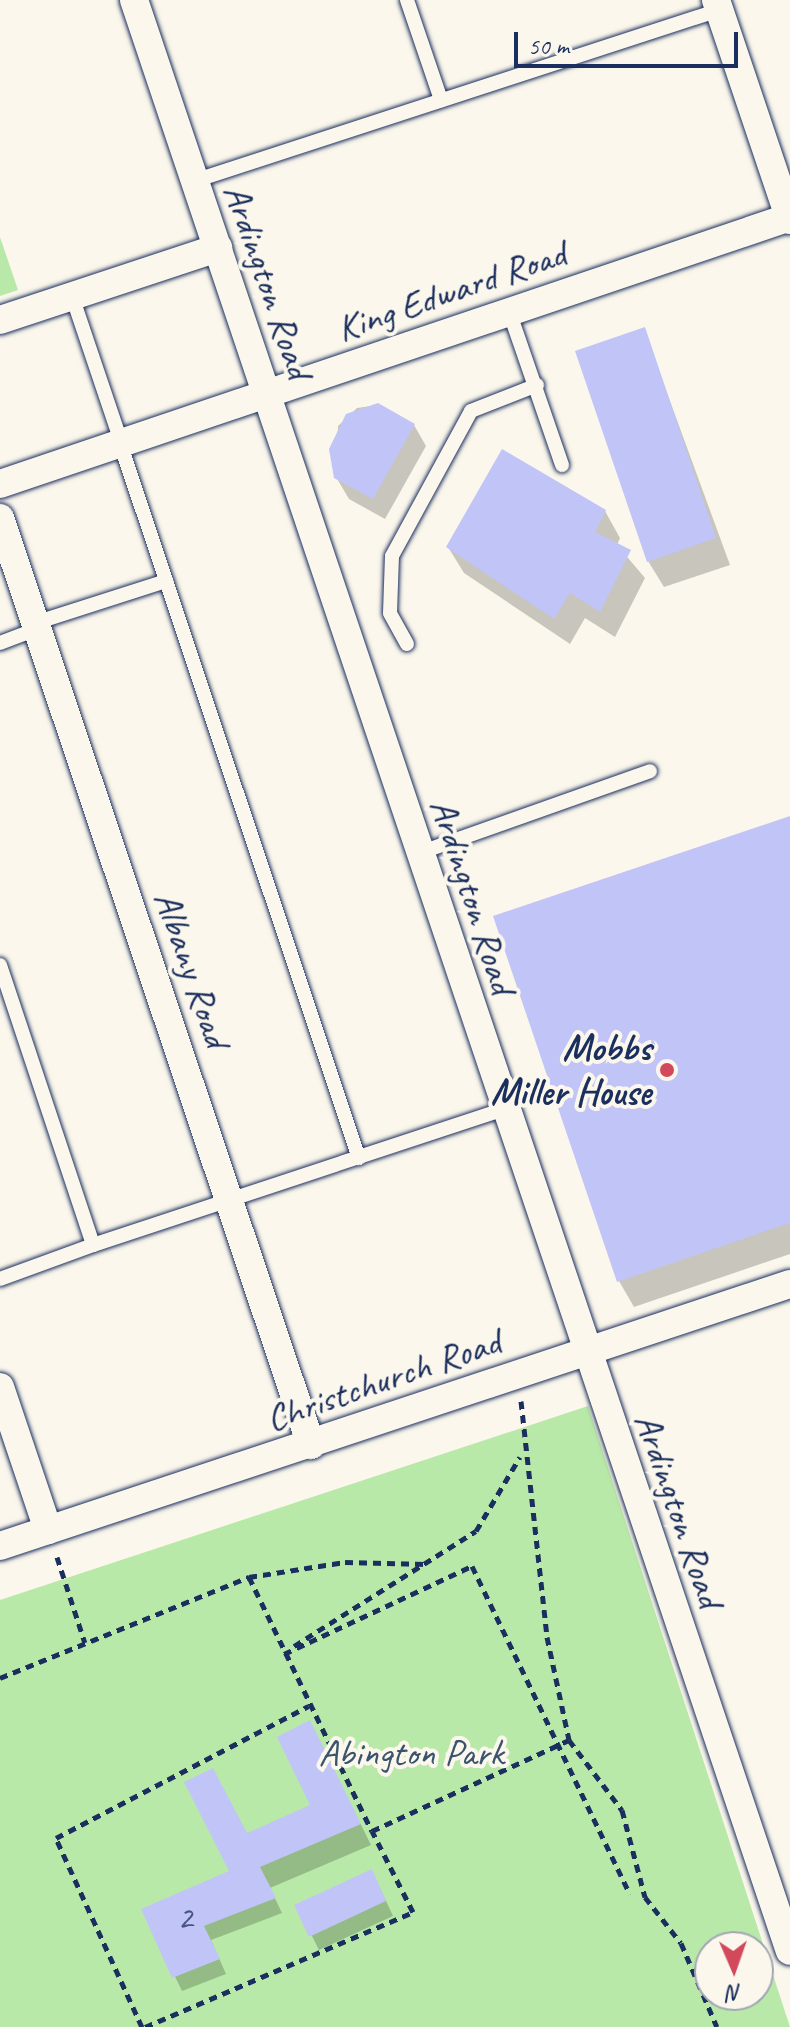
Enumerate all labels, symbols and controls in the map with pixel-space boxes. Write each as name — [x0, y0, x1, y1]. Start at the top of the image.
scale bar — [518, 16, 742, 66]
text: 50 m — [528, 31, 569, 61]
street label: Ardington Road — [214, 179, 322, 383]
street label: King Edward Road — [331, 231, 571, 351]
street label: Ardington Road — [420, 793, 526, 999]
street label: Albany Road — [144, 885, 240, 1053]
place label: Mobbs Miller House — [491, 1025, 651, 1114]
marker: Mobbs Miller House — [658, 1061, 676, 1079]
street label: Christchurch Road — [260, 1319, 506, 1441]
street label: Ardington Road — [625, 1408, 733, 1612]
park label: Abington Park — [318, 1730, 504, 1776]
house number: 2 — [177, 1897, 193, 1937]
north arrow — [694, 1931, 774, 2011]
text: N — [727, 1979, 742, 2007]

